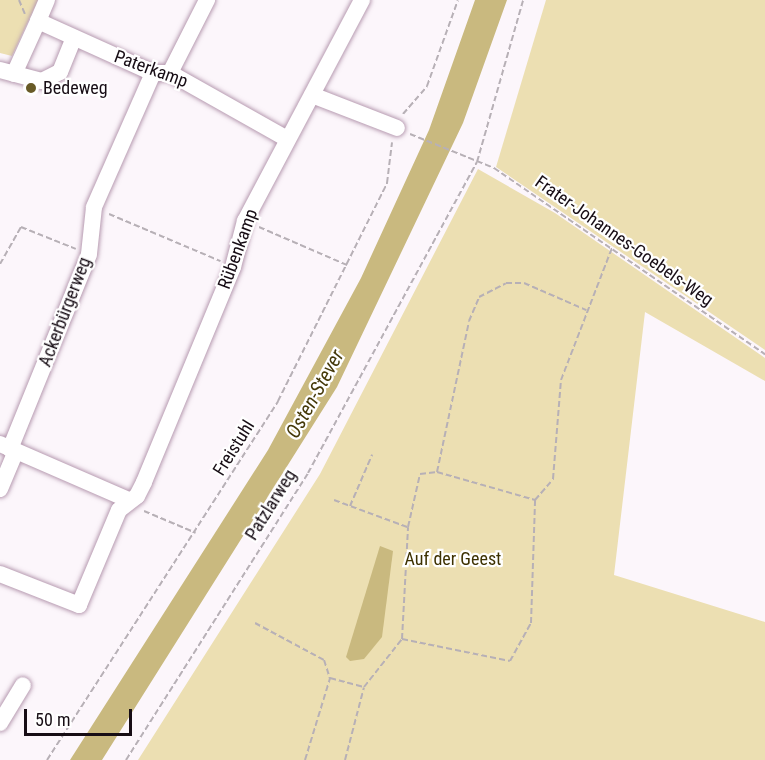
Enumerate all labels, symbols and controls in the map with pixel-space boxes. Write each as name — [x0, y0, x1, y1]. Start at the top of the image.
street label: Paterkamp — [111, 46, 191, 92]
place label: Bedeweg — [43, 77, 108, 99]
marker: Bedeweg — [24, 81, 38, 95]
street label: Frater-Johannes-Goebels-Weg — [531, 171, 717, 311]
street label: Rübenkamp — [214, 206, 262, 292]
street label: Ackerbürgerweg — [34, 254, 96, 370]
water label: Osten-Stever — [281, 346, 349, 442]
street label: Freistuhl — [209, 416, 259, 480]
street label: Patzlarweg — [241, 466, 301, 544]
park label: Auf der Geest — [405, 548, 501, 570]
scale bar — [27, 697, 135, 735]
text: 50 m — [35, 709, 70, 730]

